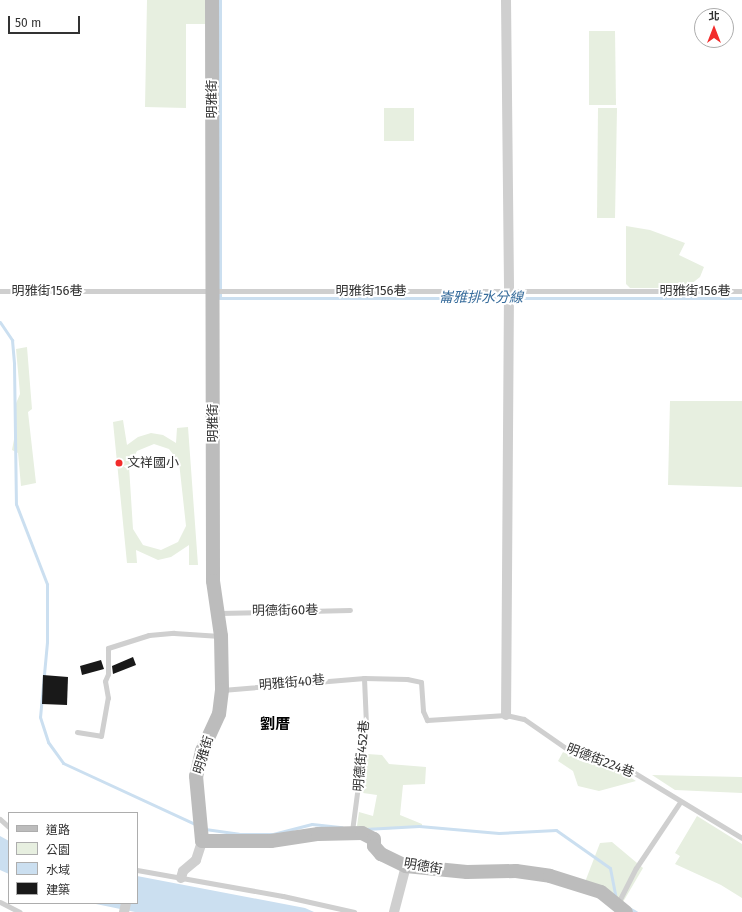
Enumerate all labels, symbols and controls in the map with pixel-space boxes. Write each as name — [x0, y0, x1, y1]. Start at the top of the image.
scale bar — [10, 8, 82, 34]
north arrow — [694, 8, 734, 48]
text: 北 — [709, 10, 720, 23]
text: 50 m — [15, 16, 41, 30]
street label: 明雅街 — [204, 80, 220, 118]
street label: 明雅街156巷 — [11, 283, 83, 299]
street label: 明雅街156巷 — [335, 283, 407, 299]
street label: 明雅街156巷 — [659, 283, 731, 299]
water label: 崙雅排水分線 — [439, 290, 523, 306]
street label: 明雅街 — [205, 404, 221, 442]
place label: 文祥國小 — [127, 455, 179, 471]
marker: 文祥國小 — [114, 458, 124, 468]
street label: 明德街60巷 — [252, 603, 318, 619]
street label: 明雅街40巷 — [258, 672, 326, 694]
district label: 劉厝 — [260, 716, 290, 734]
street label: 明德街452巷 — [351, 720, 373, 792]
street label: 明雅街 — [191, 734, 217, 776]
street label: 明德街224巷 — [564, 741, 636, 781]
legend — [8, 812, 138, 904]
text: 道路 — [46, 823, 70, 837]
text: 公園 — [46, 843, 70, 857]
street label: 明德街 — [402, 856, 444, 878]
text: 水域 — [46, 863, 70, 877]
text: 建築 — [46, 883, 70, 897]

